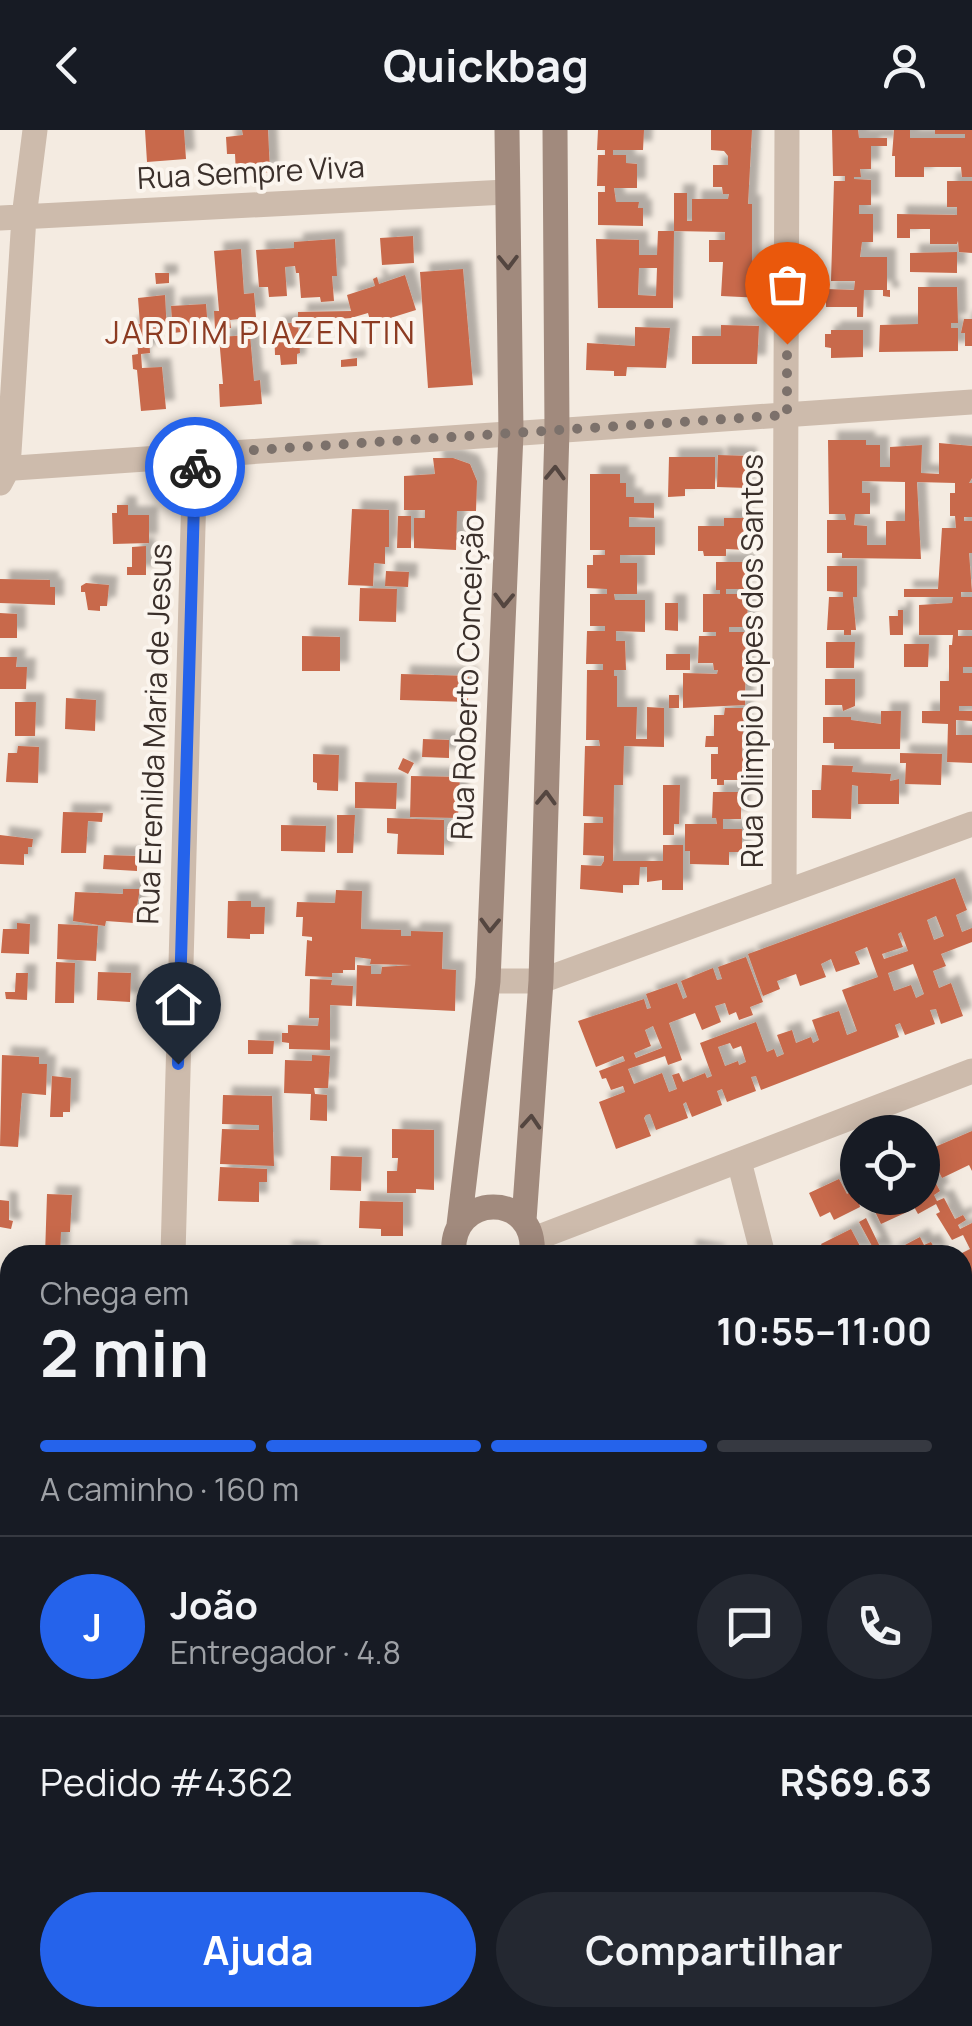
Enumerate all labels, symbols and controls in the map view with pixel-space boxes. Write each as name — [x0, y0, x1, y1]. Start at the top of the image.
text: Quickbag — [383, 34, 589, 96]
icon: back — [40, 38, 95, 93]
icon: person — [877, 38, 932, 93]
street label: Rua Sempre Viva — [136, 145, 366, 198]
pin — [745, 242, 830, 345]
one-way arrow — [497, 255, 518, 271]
icon: bag — [760, 257, 815, 312]
district label: JARDIM PIAZENTIN — [105, 310, 417, 354]
courier — [145, 417, 245, 517]
icon: bike — [168, 440, 223, 495]
street label: Rua Olimpio Lopes dos Santos — [731, 454, 772, 868]
one-way arrow — [545, 464, 566, 480]
street label: Rua Roberto Conceição — [440, 513, 493, 841]
street label: Rua Erenilda Maria de Jesus — [126, 543, 181, 925]
one-way arrow — [494, 593, 515, 609]
one-way arrow — [536, 789, 557, 805]
one-way arrow — [480, 918, 501, 934]
pin — [136, 962, 221, 1065]
icon: home — [151, 977, 206, 1032]
one-way arrow — [520, 1114, 541, 1130]
map controls — [840, 1115, 940, 1215]
button: locate — [840, 1115, 940, 1215]
text: Chega em — [40, 1271, 189, 1315]
text: 10:55–11:00 — [716, 1304, 932, 1356]
text: 2 min — [40, 1308, 209, 1397]
text: A caminho · 160 m — [40, 1467, 299, 1511]
button: chat — [697, 1574, 802, 1679]
button: phone — [827, 1574, 932, 1679]
text: João — [170, 1578, 258, 1630]
text: J — [83, 1600, 102, 1652]
text: Entregador · 4.8 — [170, 1630, 401, 1674]
text: Pedido #4362 — [40, 1755, 293, 1807]
text: R$69.63 — [780, 1755, 932, 1807]
button: Ajuda — [40, 1892, 476, 2007]
button: Compartilhar — [496, 1892, 932, 2007]

